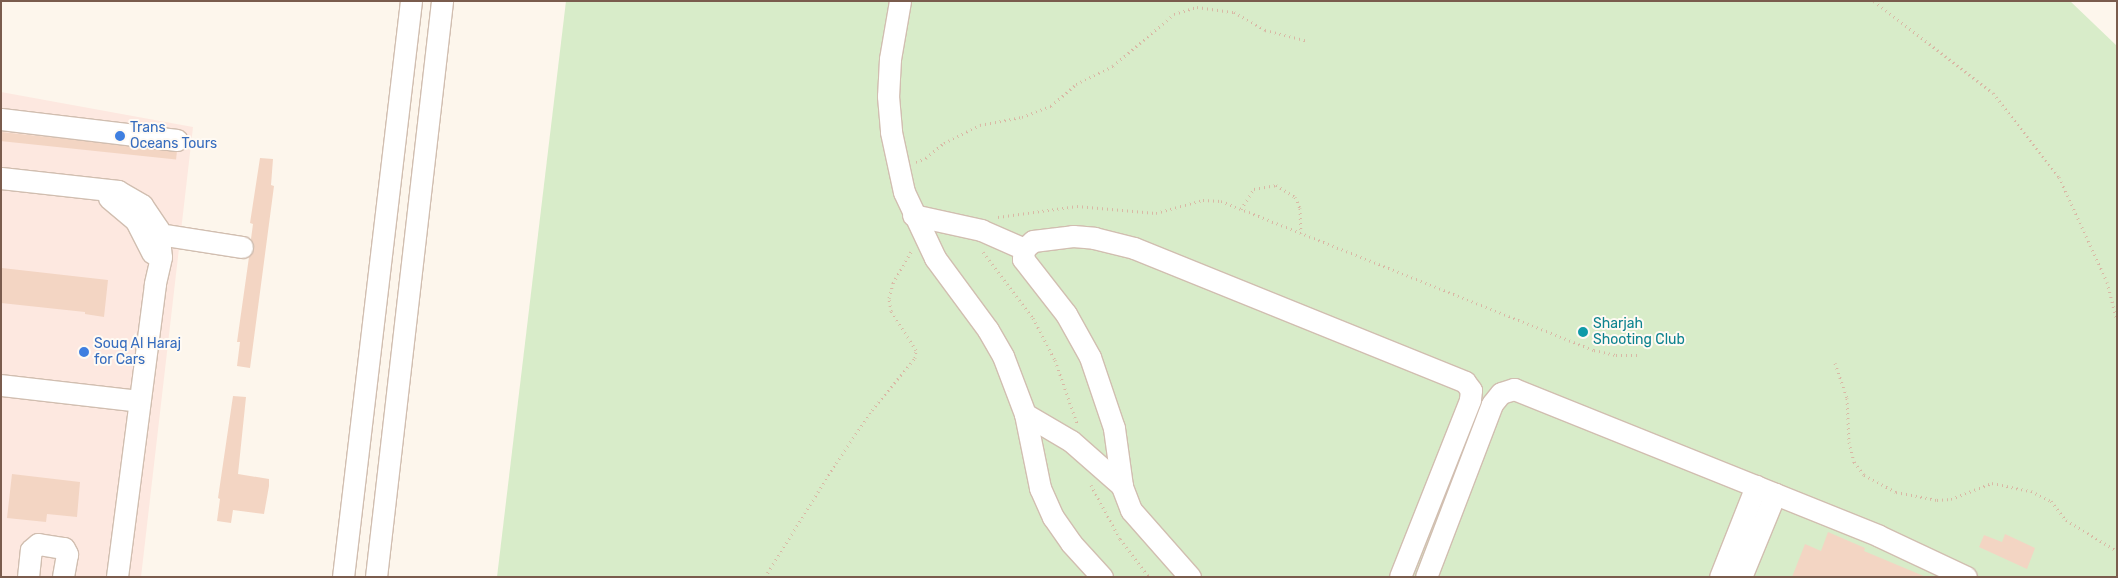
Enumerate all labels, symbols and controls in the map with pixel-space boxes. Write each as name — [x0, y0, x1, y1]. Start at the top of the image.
place label: Trans Oceans Tours — [130, 120, 218, 152]
marker: Trans Oceans Tours — [114, 130, 126, 142]
place label: Sharjah Shooting Club — [1593, 316, 1685, 348]
marker: Sharjah Shooting Club — [1577, 326, 1589, 338]
place label: Souq Al Haraj for Cars — [94, 336, 182, 368]
marker: Souq Al Haraj for Cars — [78, 346, 90, 358]

